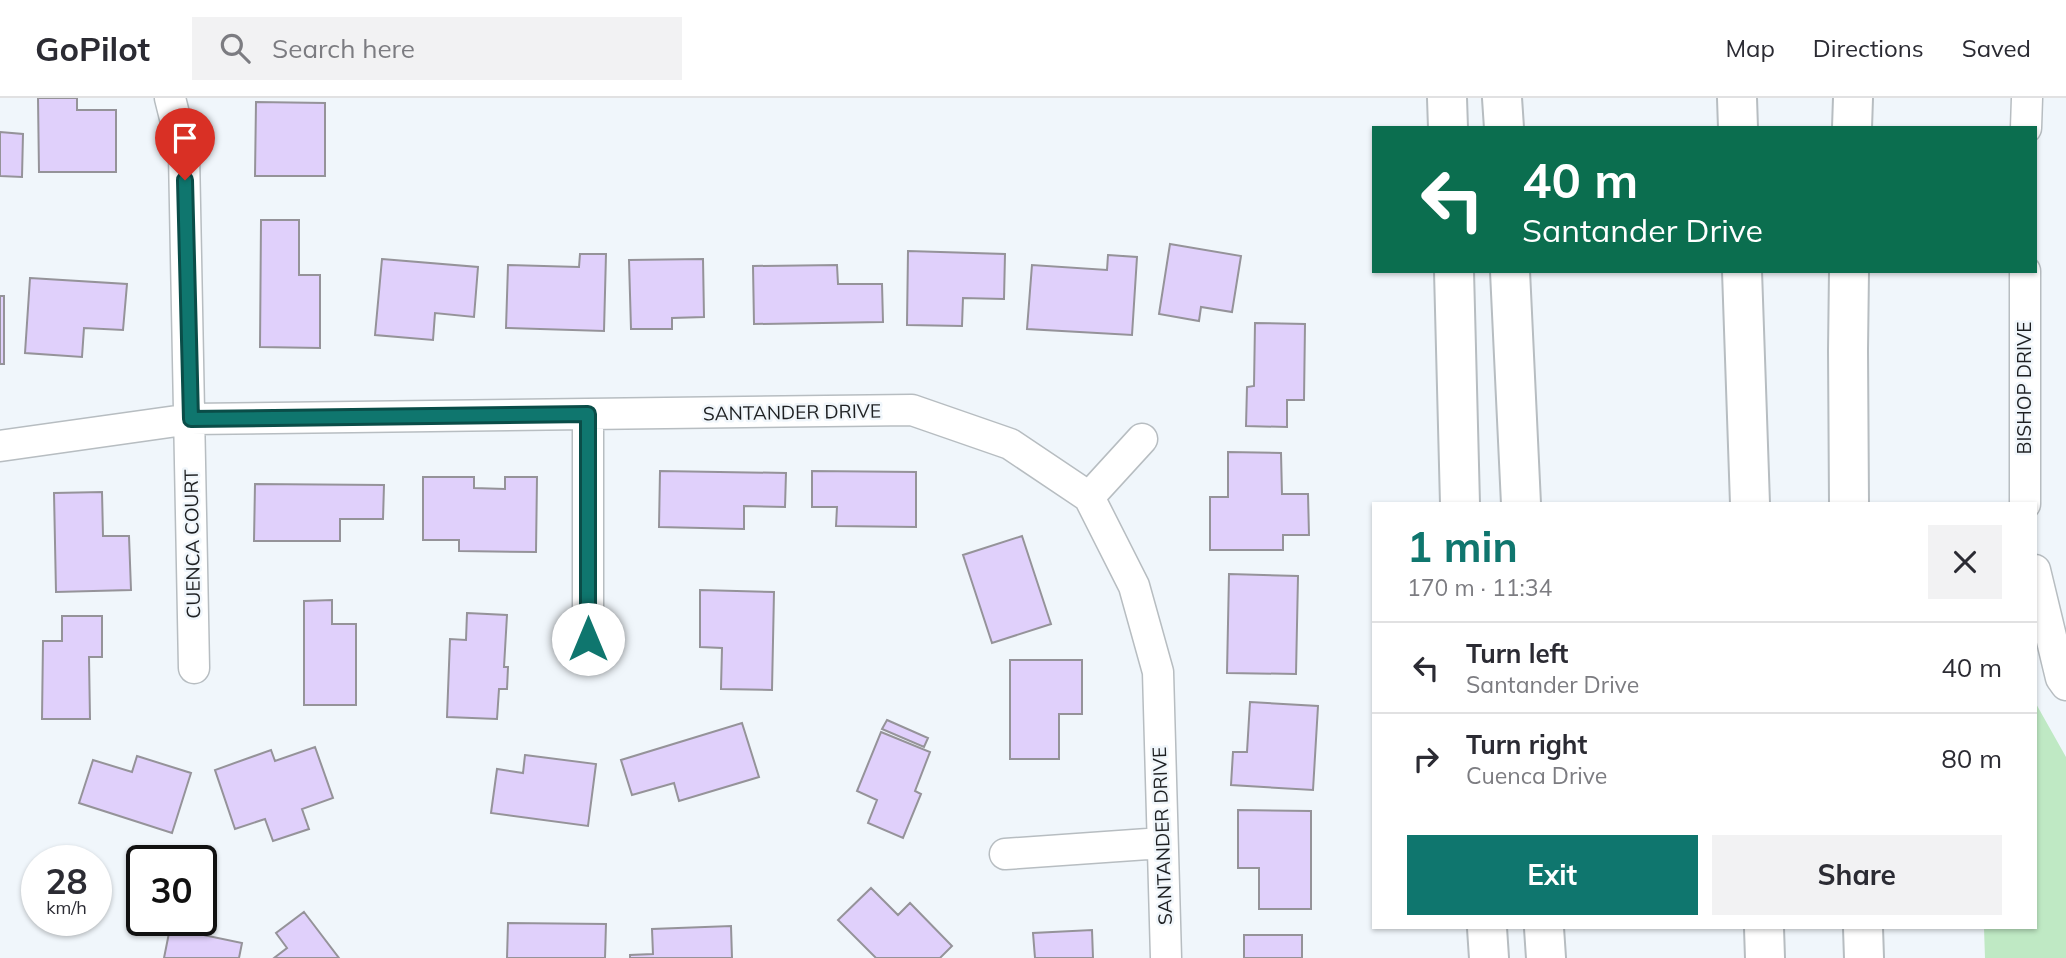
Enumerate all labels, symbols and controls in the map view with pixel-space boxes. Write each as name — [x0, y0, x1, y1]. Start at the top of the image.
search box — [192, 17, 682, 80]
text: GoPilot — [35, 28, 150, 69]
icon: search — [216, 29, 254, 67]
text: Search here — [272, 32, 415, 65]
text: Map — [1725, 33, 1775, 63]
text: Directions — [1813, 33, 1924, 63]
text: Saved — [1962, 33, 2031, 63]
pin — [155, 108, 215, 180]
icon: arrive — [166, 119, 204, 157]
text: 40 m — [1522, 149, 1638, 210]
icon: left — [1407, 154, 1498, 245]
text: Santander Drive — [1522, 210, 1763, 250]
street label: BISHOP DRIVE — [2012, 322, 2036, 454]
street label: SANTANDER DRIVE — [703, 398, 881, 426]
street label: CUENCA COURT — [179, 469, 205, 619]
text: 1 min — [1407, 520, 1518, 573]
button: close — [1928, 525, 2002, 599]
text: 170 m · 11:34 — [1407, 573, 1552, 602]
position arrow — [551, 602, 625, 676]
text: Turn left — [1466, 637, 1568, 670]
icon: left — [1407, 649, 1445, 687]
text: 40 m — [1941, 651, 2002, 684]
text: Santander Drive — [1466, 670, 1639, 699]
text: Turn right — [1466, 728, 1587, 761]
icon: right — [1407, 740, 1445, 778]
text: 80 m — [1941, 742, 2002, 775]
street label: SANTANDER DRIVE — [1147, 746, 1177, 926]
text: Cuenca Drive — [1466, 761, 1607, 790]
button: Exit — [1407, 835, 1698, 915]
button: Share — [1712, 835, 2002, 915]
speed limit sign: 30 — [126, 845, 217, 936]
text: 28 — [45, 859, 88, 903]
text: km/h — [46, 896, 87, 919]

